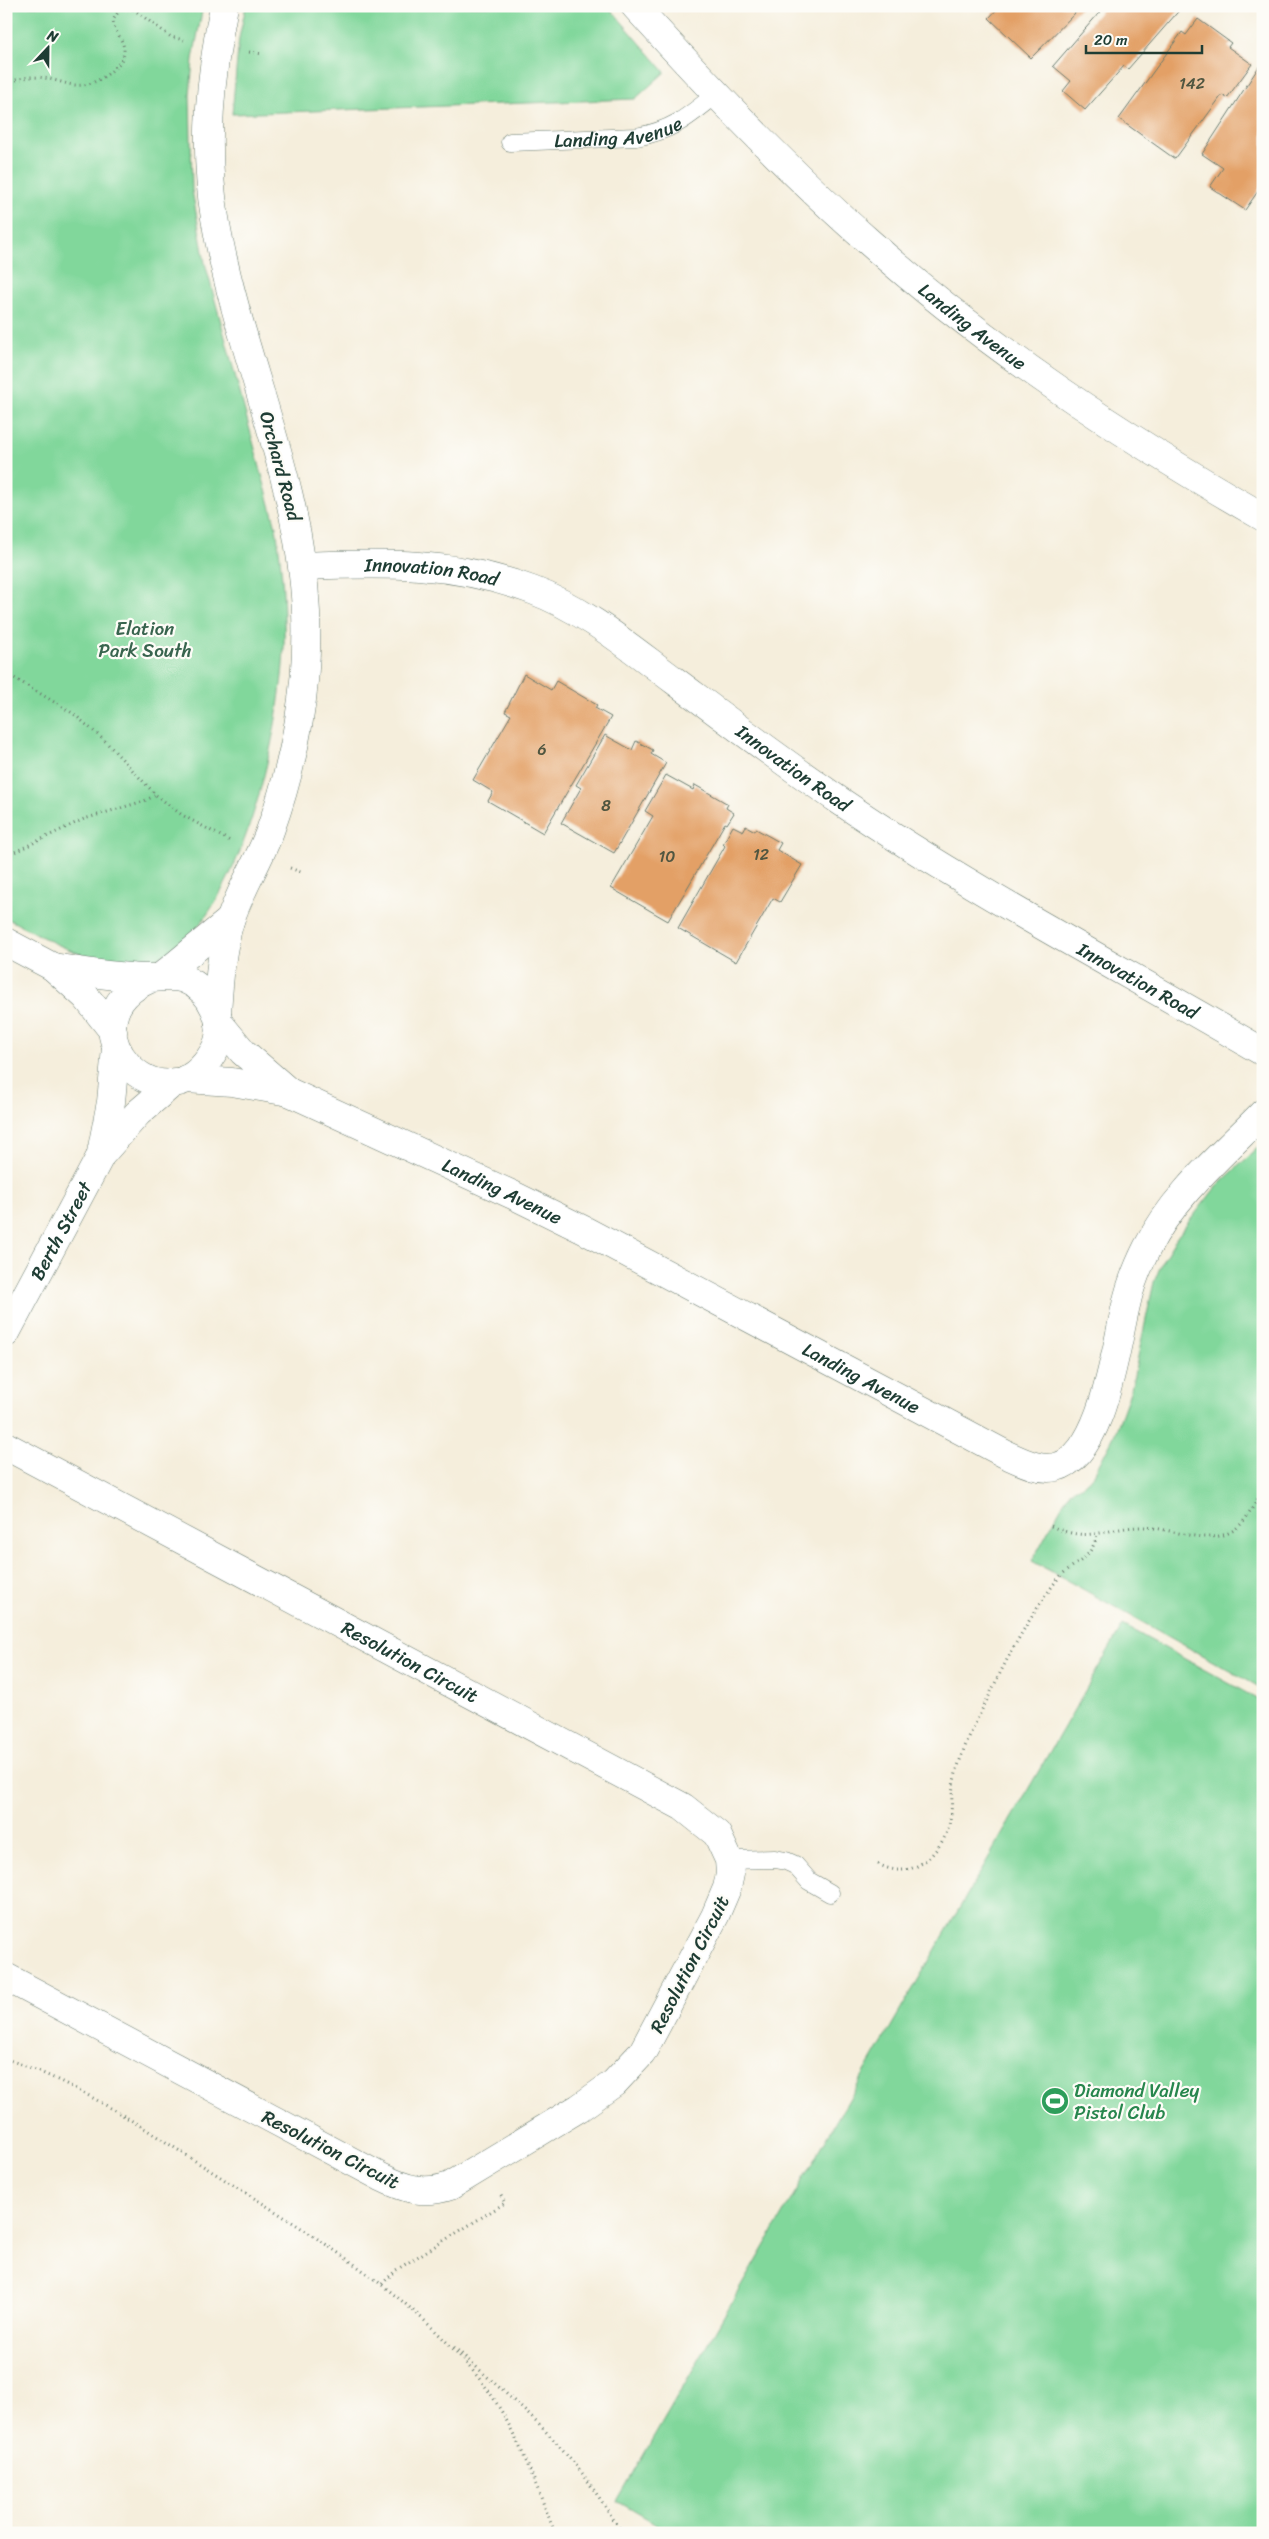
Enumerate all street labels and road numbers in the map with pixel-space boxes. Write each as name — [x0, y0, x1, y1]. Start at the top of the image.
street label: Landing Avenue — [554, 107, 689, 157]
street label: Landing Avenue — [911, 274, 1034, 379]
street label: Orchard Road — [250, 407, 312, 527]
street label: Innovation Road — [363, 548, 504, 596]
street label: Innovation Road — [728, 715, 859, 822]
street label: Innovation Road — [1070, 932, 1207, 1029]
street label: Landing Avenue — [437, 1149, 568, 1234]
street label: Berth Street — [21, 1174, 102, 1286]
street label: Landing Avenue — [796, 1333, 926, 1423]
street label: Resolution Circuit — [335, 1612, 484, 1712]
street label: Resolution Circuit — [640, 1889, 738, 2039]
street label: Resolution Circuit — [256, 2100, 406, 2198]

